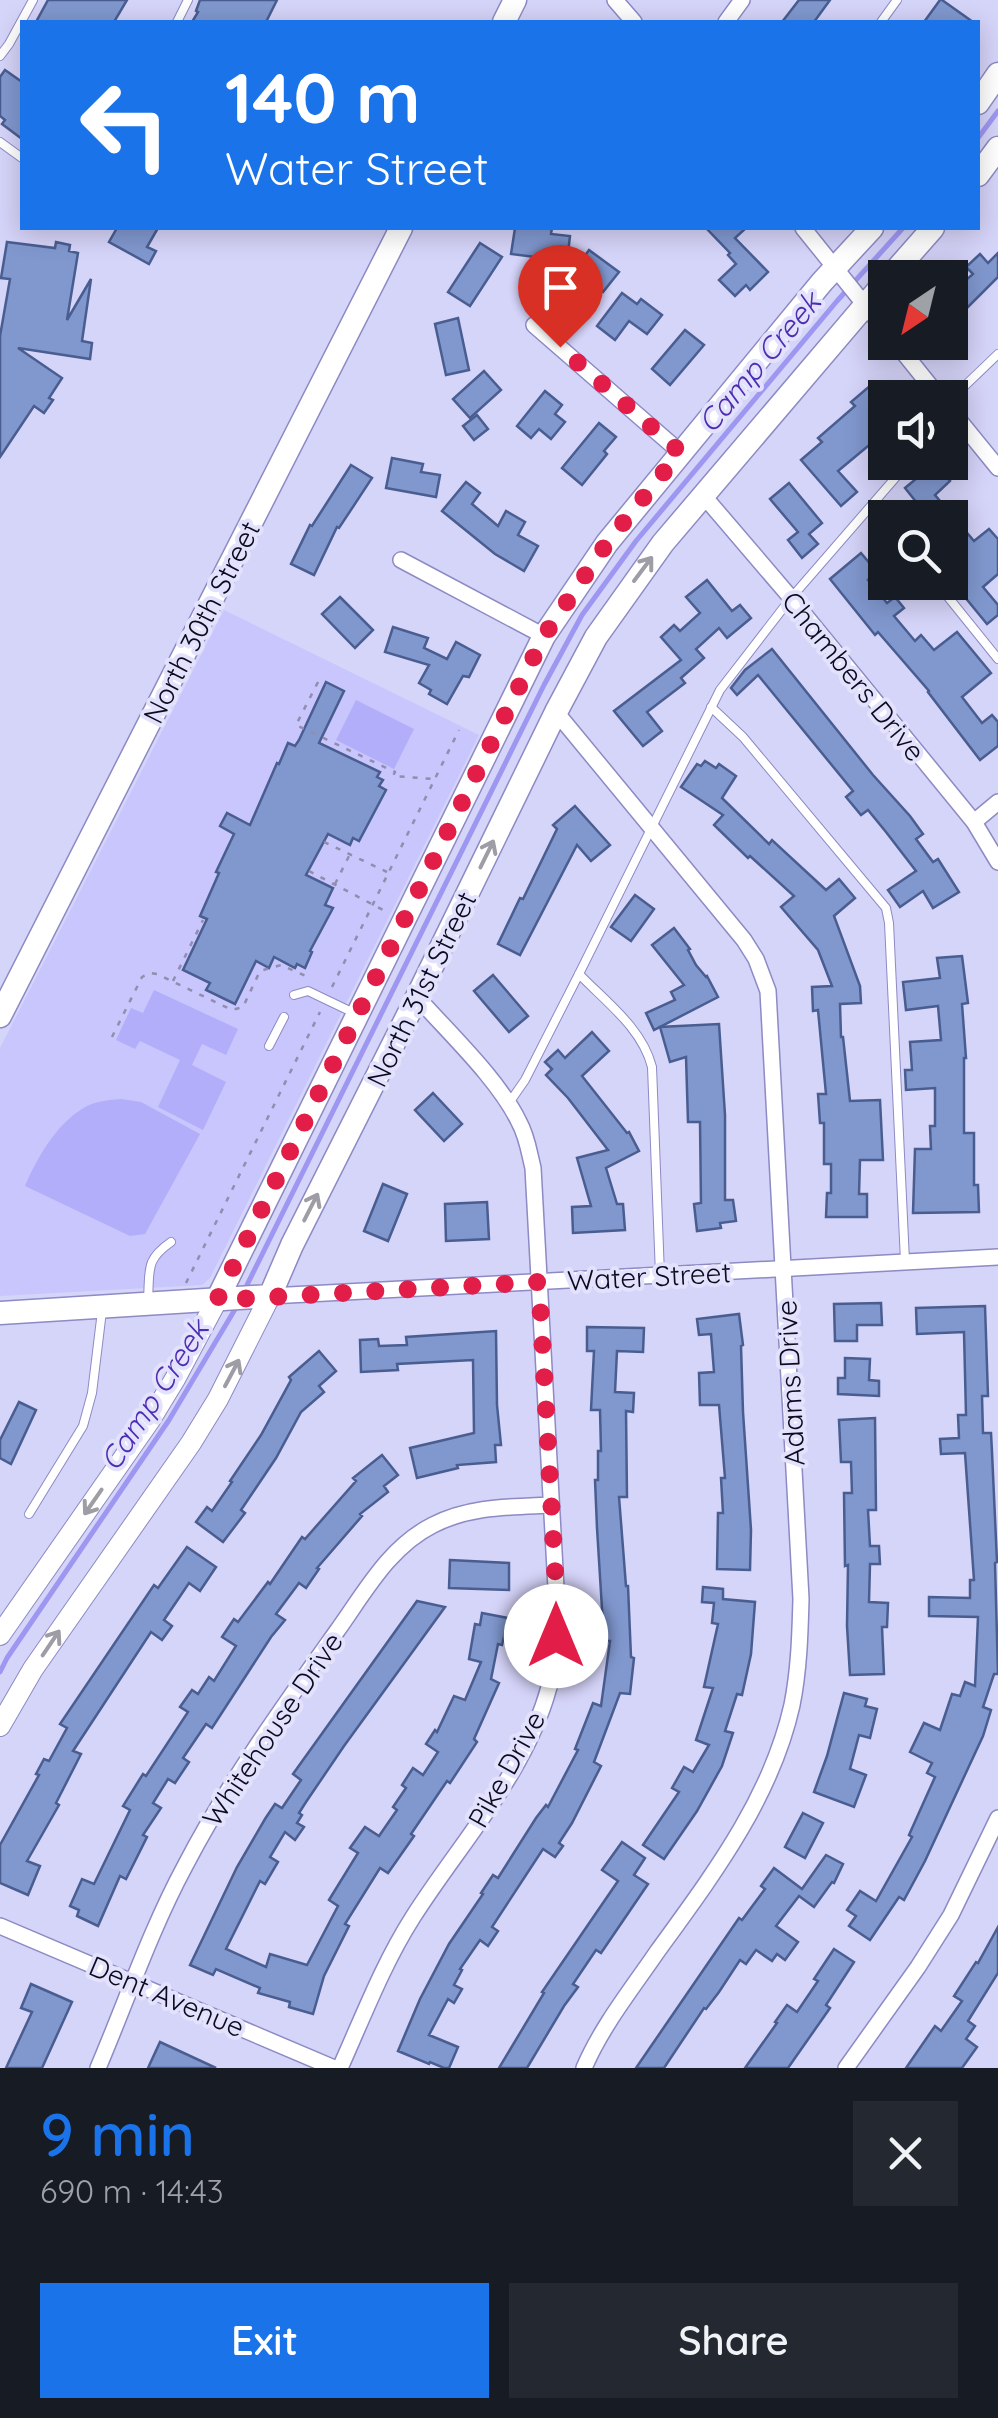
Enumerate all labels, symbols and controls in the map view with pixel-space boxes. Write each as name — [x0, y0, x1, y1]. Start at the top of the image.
text: 140 m — [225, 53, 421, 141]
icon: left — [60, 60, 190, 190]
text: Water Street — [225, 140, 488, 196]
pin — [518, 245, 603, 348]
icon: arrive — [533, 260, 588, 315]
north arrow — [868, 260, 968, 360]
map controls — [868, 260, 968, 600]
water label: Camp Creek — [689, 282, 831, 440]
button: sound — [868, 380, 968, 480]
button: search — [868, 500, 968, 600]
street label: North 30th Street — [135, 515, 267, 729]
one-way arrow — [632, 556, 653, 583]
street label: Chambers Drive — [775, 584, 933, 768]
one-way arrow — [478, 839, 497, 869]
street label: North 31st Street — [359, 886, 483, 1092]
one-way arrow — [302, 1193, 321, 1223]
street label: Water Street — [566, 1254, 732, 1298]
street label: Adams Drive — [768, 1299, 812, 1467]
water label: Camp Creek — [91, 1310, 218, 1477]
one-way arrow — [223, 1359, 242, 1389]
one-way arrow — [83, 1488, 104, 1515]
position arrow — [504, 1584, 608, 1688]
street label: Whitehouse Drive — [194, 1625, 350, 1833]
one-way arrow — [40, 1629, 61, 1657]
street label: Pike Drive — [460, 1705, 552, 1833]
street label: Dent Avenue — [84, 1948, 250, 2044]
text: 9 min — [40, 2096, 195, 2171]
button: close — [853, 2101, 958, 2206]
text: 690 m · 14:43 — [40, 2171, 224, 2211]
button: Exit — [40, 2283, 489, 2398]
button: Share — [509, 2283, 958, 2398]

